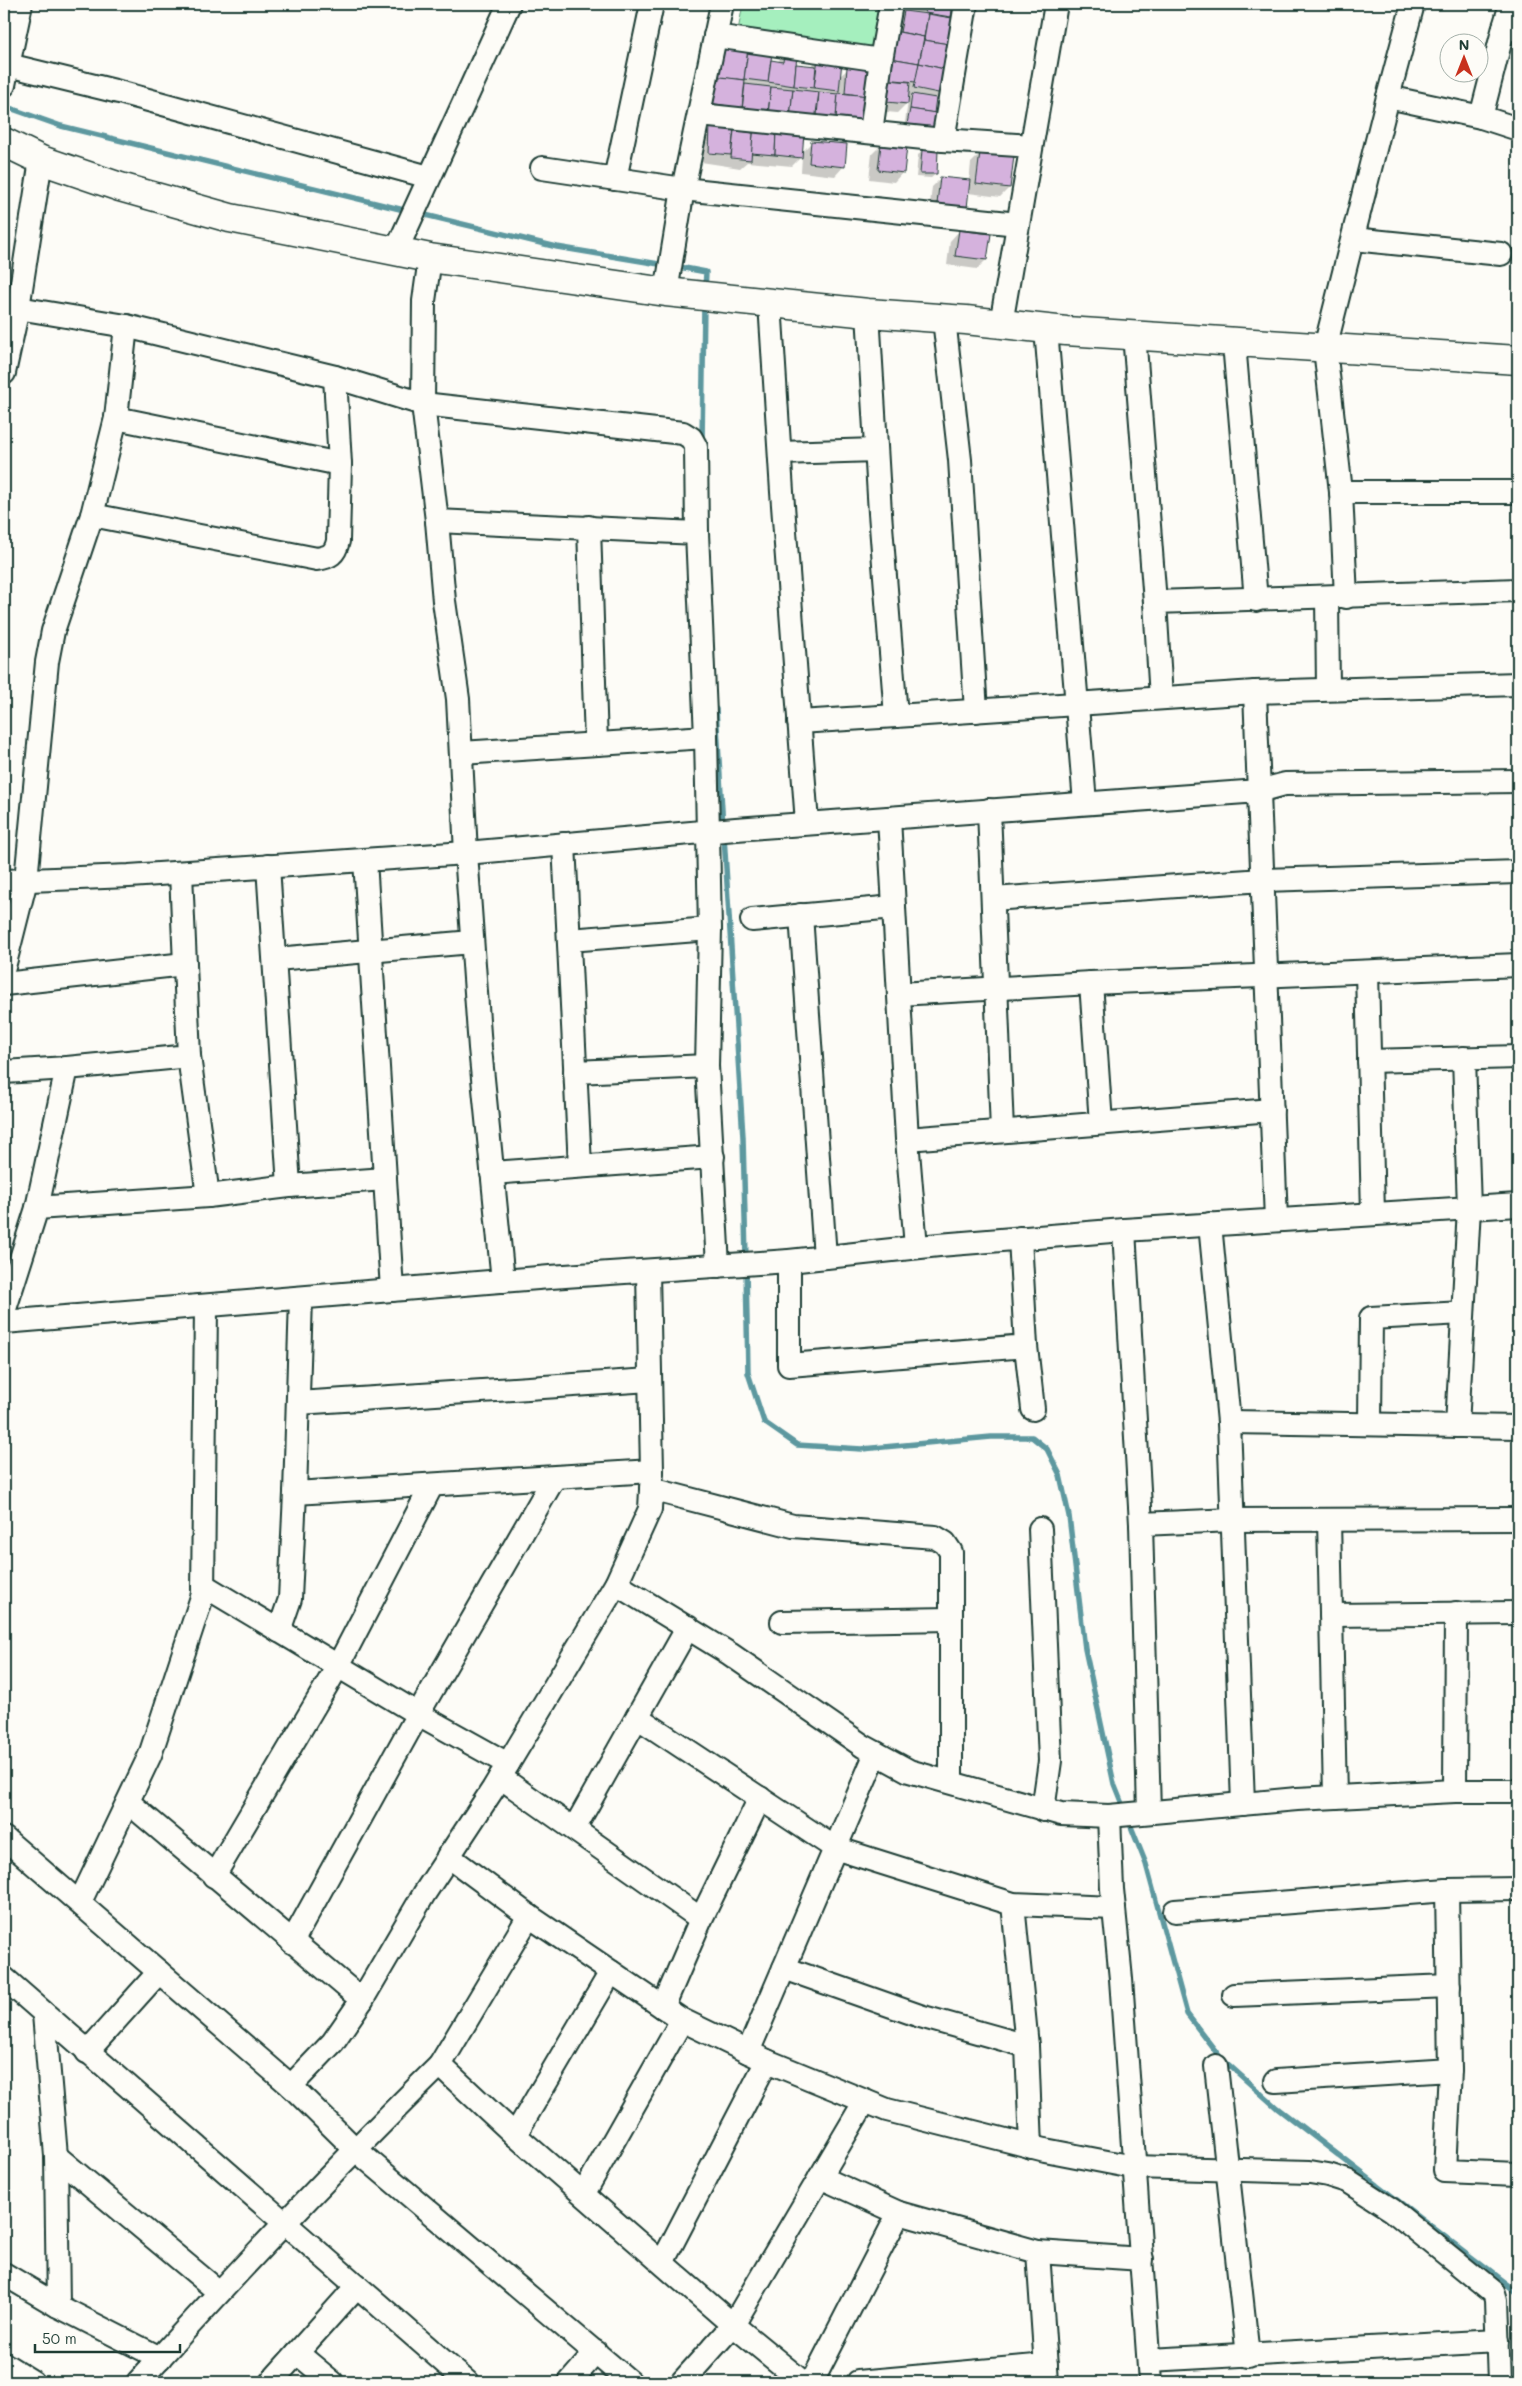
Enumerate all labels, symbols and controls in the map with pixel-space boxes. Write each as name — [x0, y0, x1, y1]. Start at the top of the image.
north arrow — [1440, 32, 1490, 82]
text: N — [1459, 35, 1469, 54]
scale bar — [35, 2321, 180, 2353]
text: 50 m — [42, 2328, 77, 2348]

